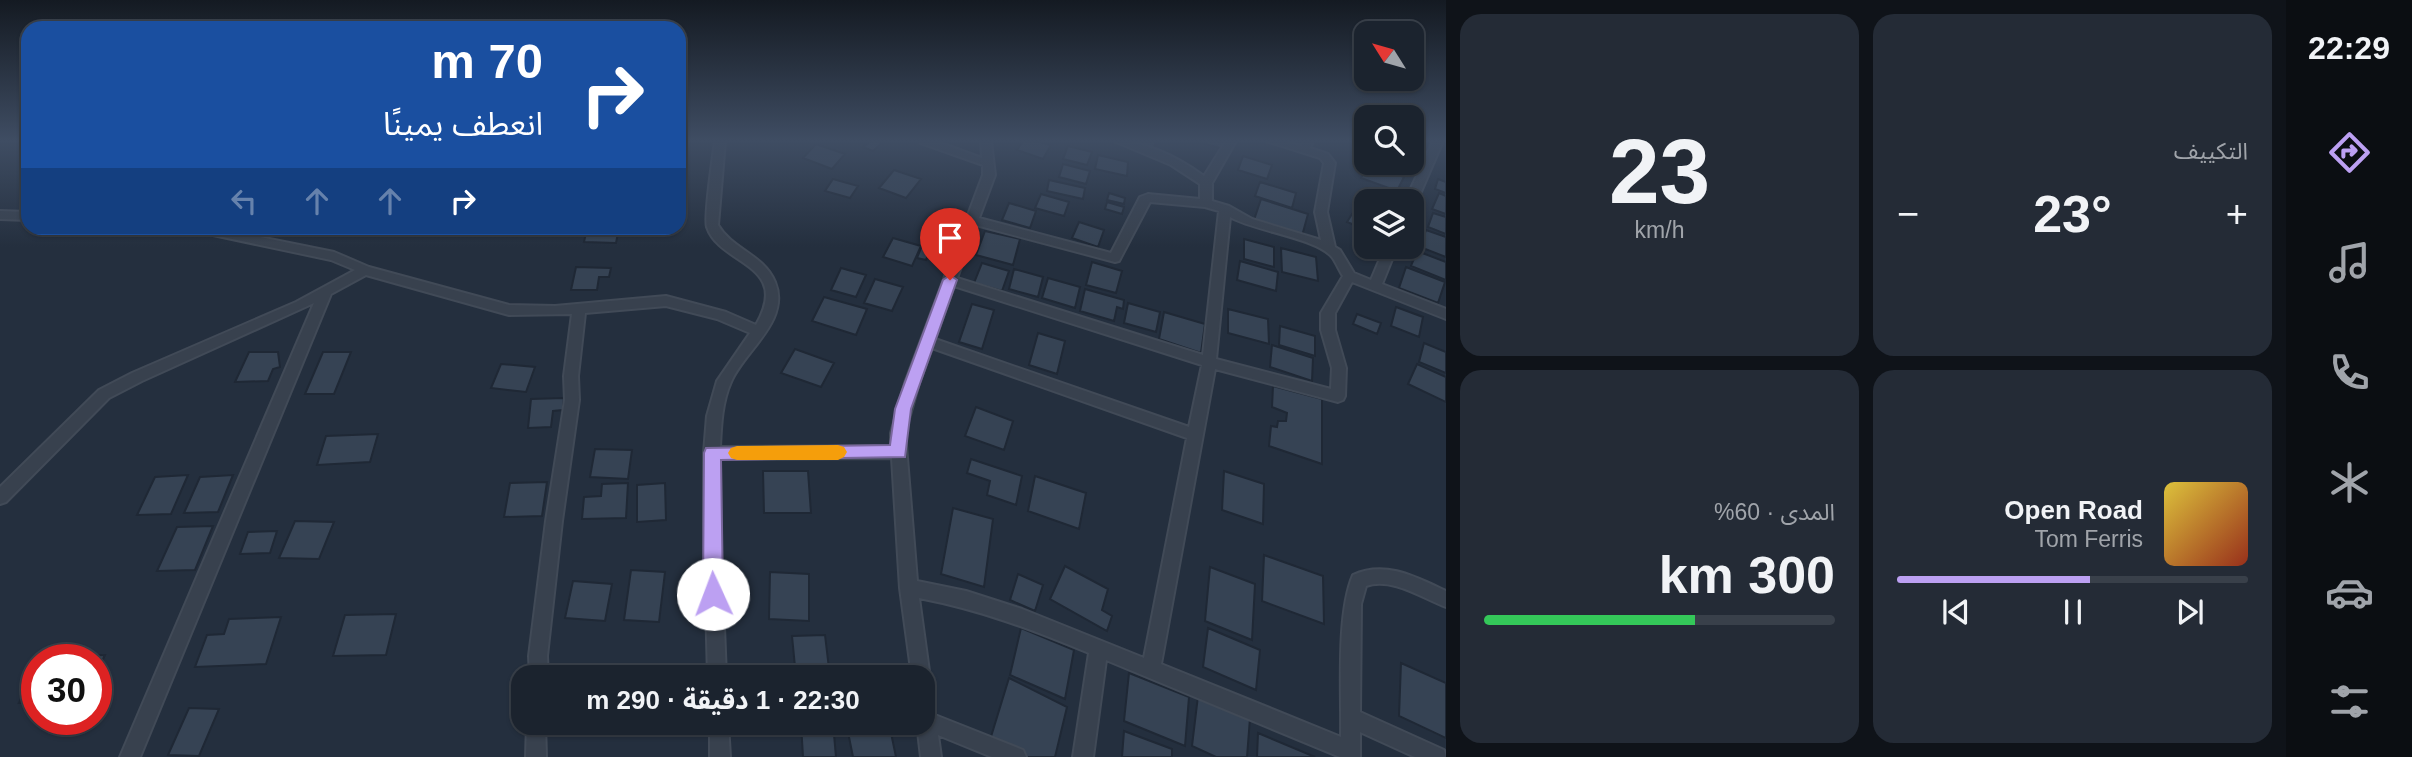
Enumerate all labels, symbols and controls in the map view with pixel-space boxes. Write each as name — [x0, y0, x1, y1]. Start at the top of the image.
north arrow — [1354, 21, 1424, 91]
map controls — [1354, 21, 1424, 259]
text: 22:29 — [2308, 30, 2390, 66]
text: 70 m — [431, 34, 543, 88]
icon: right — [567, 49, 658, 140]
button: search — [1354, 105, 1424, 175]
text: انعطف يمينًا — [383, 106, 543, 142]
text: 23 — [1609, 121, 1710, 222]
icon: directions — [2325, 128, 2374, 177]
text: التكييف — [2174, 138, 2248, 164]
icon: left — [225, 182, 263, 220]
icon: ahead — [298, 182, 336, 220]
icon: ahead — [371, 182, 409, 220]
icon: right — [444, 182, 482, 220]
text: 23° — [2033, 185, 2112, 243]
button: layers — [1354, 189, 1424, 259]
text: − — [1897, 193, 1919, 235]
text: + — [2226, 193, 2248, 235]
pin — [920, 208, 980, 280]
text: km/h — [1635, 217, 1684, 243]
icon: arrive — [931, 219, 969, 257]
icon: music — [2325, 238, 2374, 287]
icon: phone — [2325, 348, 2374, 397]
icon: climate — [2325, 458, 2374, 507]
text: Open Road — [2004, 495, 2143, 525]
text: المدى · 60% — [1714, 499, 1835, 525]
text: Tom Ferris — [2034, 526, 2143, 552]
text: 300 km — [1659, 546, 1835, 604]
position arrow — [676, 557, 750, 631]
icon: car — [2325, 568, 2374, 617]
icon: previous — [1937, 593, 1975, 631]
icon: pause — [2054, 593, 2092, 631]
icon: next — [2171, 593, 2209, 631]
speed limit sign: 30 — [21, 644, 112, 735]
icon: filters — [2325, 677, 2374, 726]
text: 22:30 · 1 دقيقة · 290 m — [586, 685, 860, 715]

